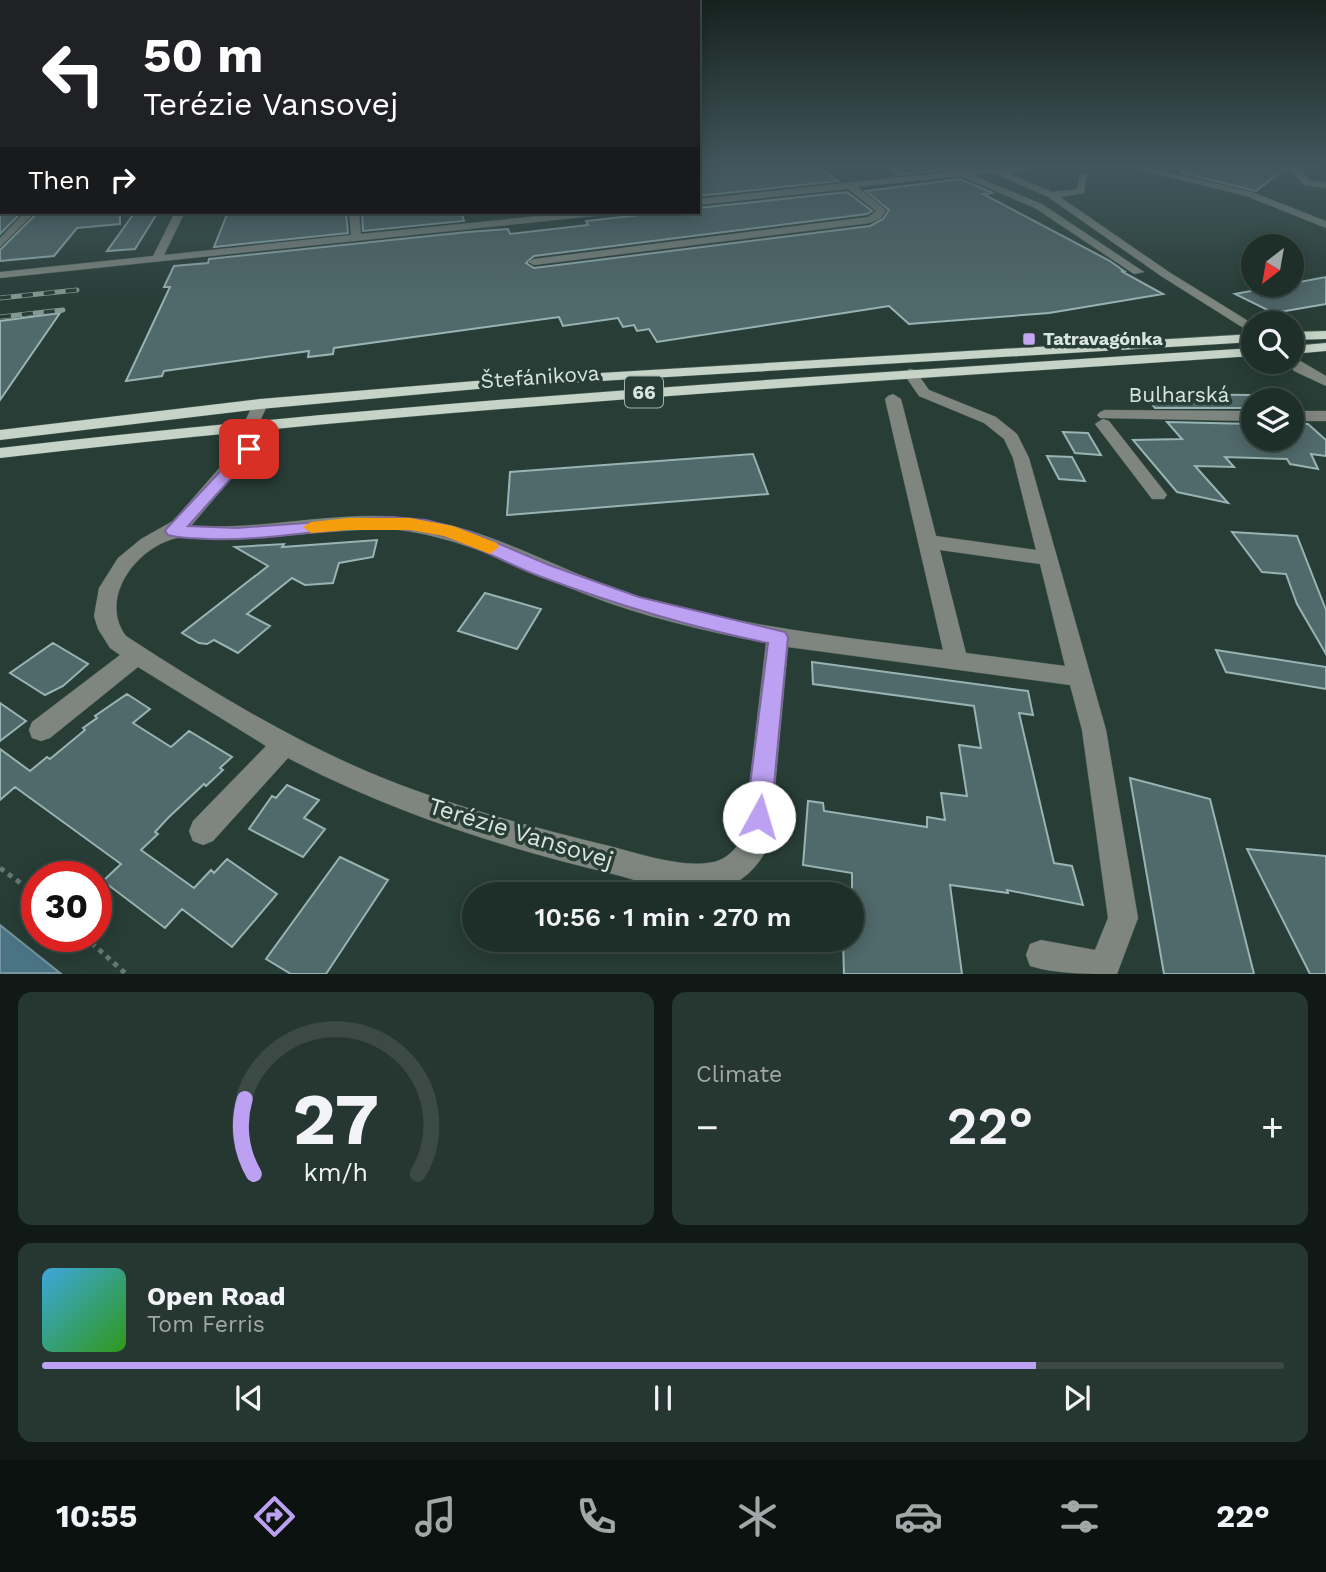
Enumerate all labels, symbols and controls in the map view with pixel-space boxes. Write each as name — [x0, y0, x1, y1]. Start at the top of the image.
text: 50 m — [143, 26, 263, 84]
icon: left — [28, 28, 119, 119]
text: Terézie Vansovej — [143, 85, 399, 123]
icon: right — [104, 161, 142, 199]
text: Then — [28, 165, 90, 195]
north arrow — [1241, 234, 1304, 298]
map controls — [1241, 234, 1304, 451]
button: search — [1241, 311, 1304, 374]
place label: Tatravagónka — [1043, 328, 1163, 349]
marker: Tatravagónka — [1021, 331, 1037, 347]
street label: Štefánikova — [480, 360, 600, 393]
road number: 66 — [625, 376, 663, 408]
street label: Bulharská — [1129, 382, 1229, 407]
button: layers — [1241, 388, 1304, 451]
pin — [219, 419, 279, 479]
icon: arrive — [230, 430, 268, 468]
position arrow — [722, 780, 796, 854]
street label: Terézie Vansovej — [425, 792, 617, 874]
speed limit sign: 30 — [21, 861, 112, 952]
text: 10:56 · 1 min · 270 m — [535, 902, 791, 932]
text: Climate — [696, 1061, 782, 1088]
text: 27 — [293, 1077, 379, 1163]
text: 22° — [947, 1096, 1033, 1157]
text: − — [696, 1105, 719, 1149]
text: + — [1261, 1105, 1284, 1149]
text: km/h — [304, 1158, 368, 1187]
text: Open Road — [147, 1281, 285, 1311]
text: Tom Ferris — [147, 1311, 265, 1338]
icon: previous — [230, 1379, 268, 1417]
icon: pause — [644, 1379, 682, 1417]
icon: next — [1058, 1379, 1096, 1417]
icon: directions — [250, 1492, 299, 1541]
icon: music — [411, 1492, 460, 1541]
icon: phone — [572, 1492, 621, 1541]
icon: climate — [733, 1492, 782, 1541]
icon: car — [894, 1492, 943, 1541]
icon: filters — [1055, 1492, 1104, 1541]
text: 10:55 — [56, 1497, 137, 1535]
text: 22° — [1216, 1497, 1270, 1535]

